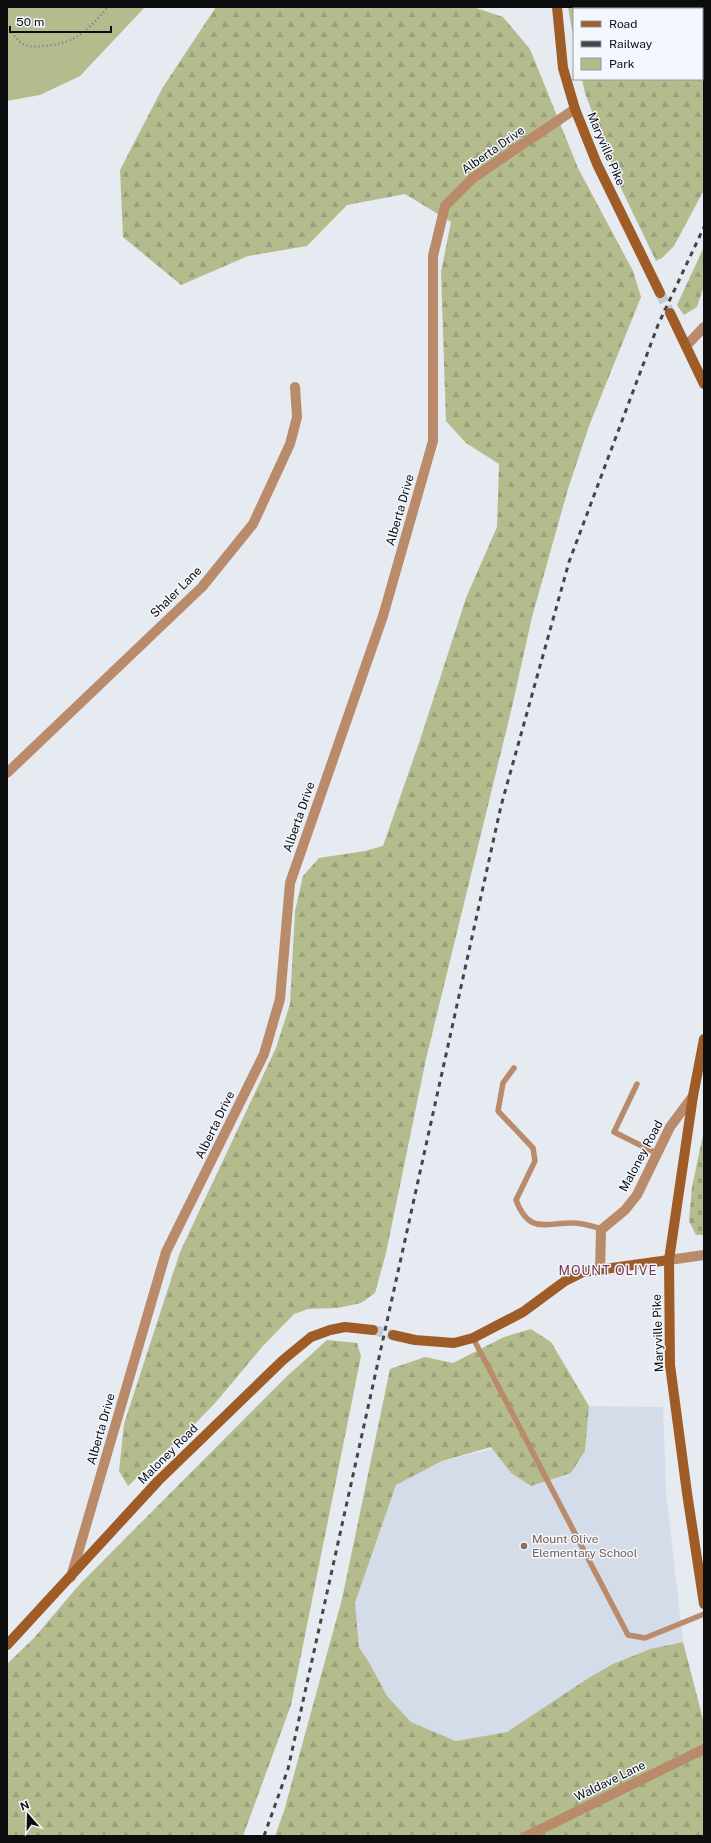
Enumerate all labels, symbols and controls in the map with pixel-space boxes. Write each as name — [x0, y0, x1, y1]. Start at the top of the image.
scale bar — [10, 8, 111, 34]
legend — [573, 8, 703, 80]
text: 50 m — [16, 15, 44, 29]
text: Road — [609, 17, 637, 31]
text: Railway — [609, 37, 653, 51]
text: Park — [609, 57, 635, 71]
street label: Maryville Pike — [584, 110, 628, 188]
street label: Alberta Drive — [459, 123, 527, 177]
street label: Alberta Drive — [383, 473, 417, 547]
street label: Shaler Lane — [148, 563, 205, 620]
street label: Alberta Drive — [280, 780, 318, 854]
street label: Alberta Drive — [193, 1089, 237, 1161]
street label: Maloney Road — [616, 1118, 666, 1194]
district label: MOUNT OLIVE — [558, 1263, 658, 1278]
street label: Maryville Pike — [650, 1294, 666, 1372]
street label: Alberta Drive — [84, 1392, 118, 1466]
street label: Maloney Road — [135, 1421, 201, 1487]
place label: Mount Olive Elementary School — [532, 1532, 638, 1560]
marker: Mount Olive Elementary School — [519, 1541, 529, 1551]
street label: Waldave Lane — [572, 1758, 648, 1804]
north arrow — [8, 1795, 48, 1835]
text: N — [18, 1798, 31, 1813]

